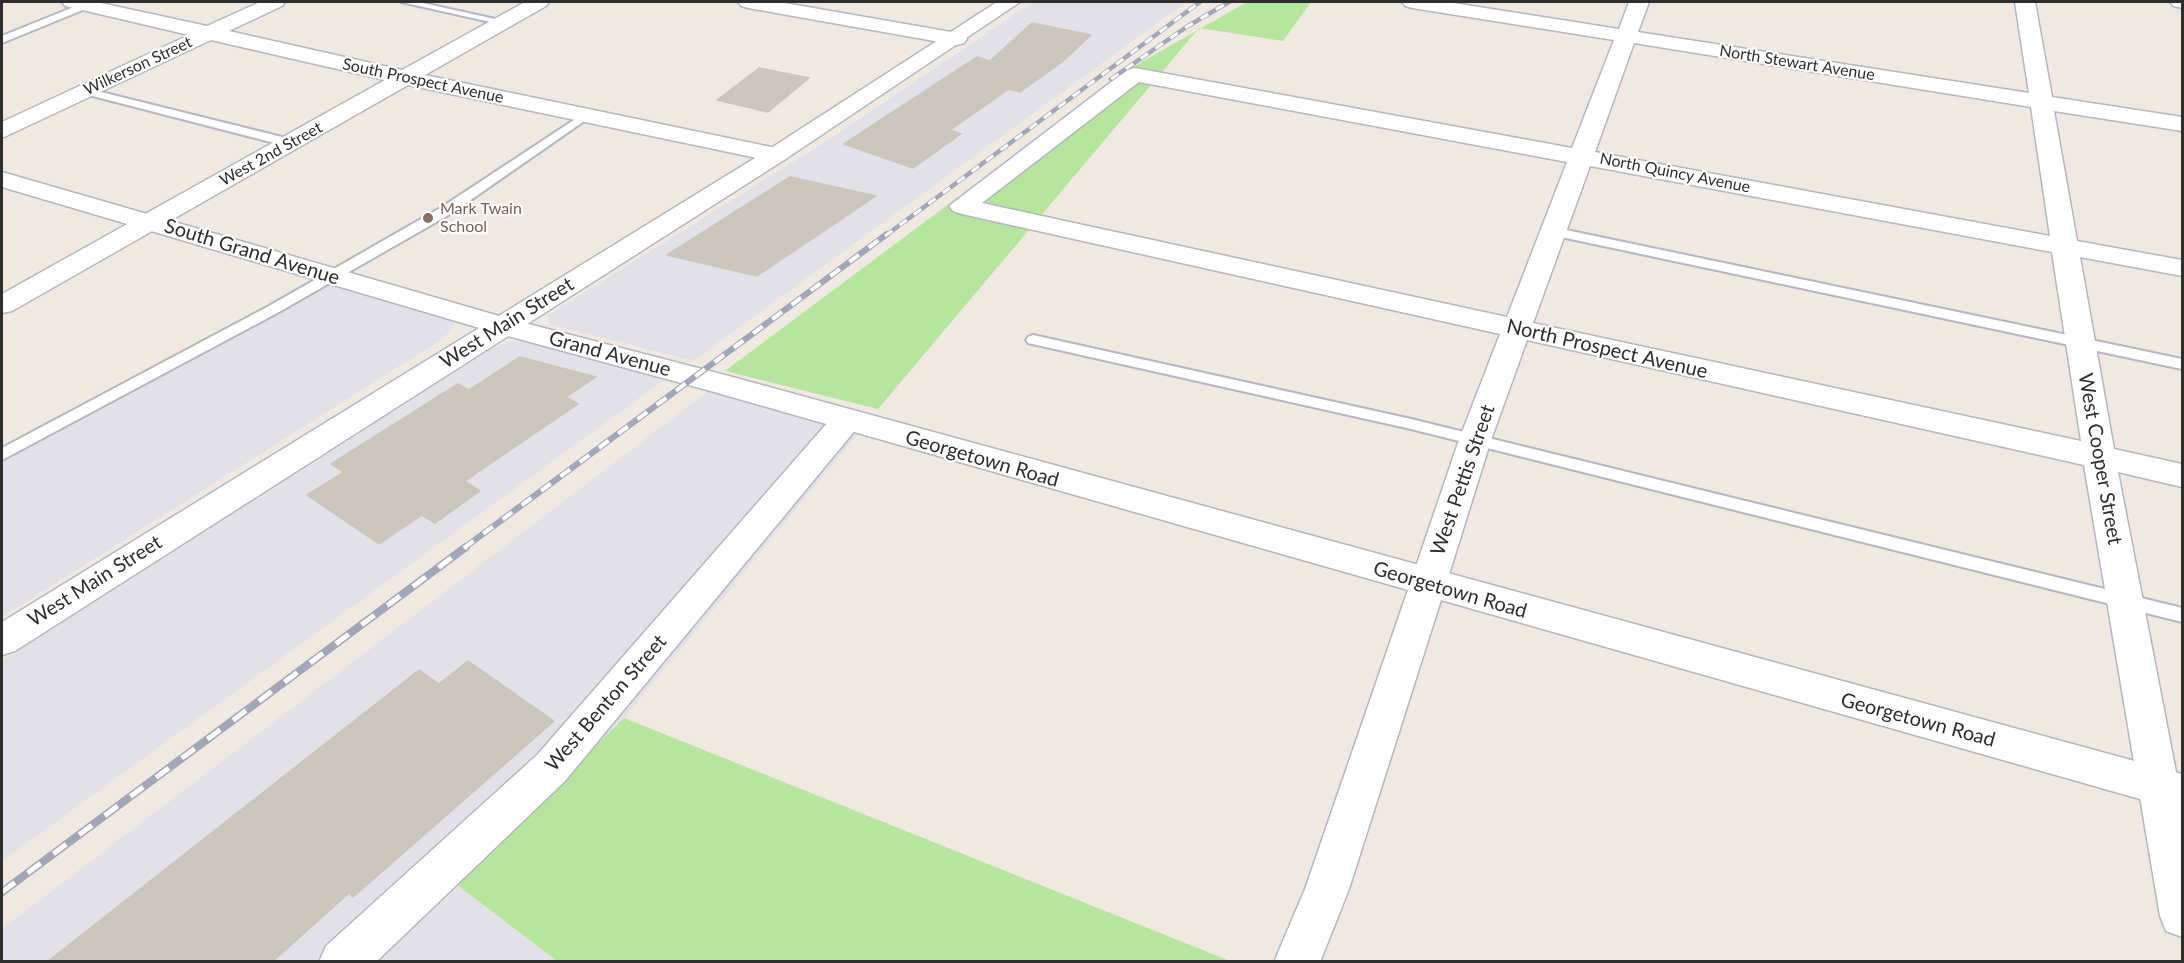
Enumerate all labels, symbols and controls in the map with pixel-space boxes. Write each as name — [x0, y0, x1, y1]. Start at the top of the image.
street label: Wilkerson Street — [81, 33, 195, 99]
street label: North Stewart Avenue — [1718, 41, 1876, 85]
street label: South Prospect Avenue — [341, 55, 505, 107]
street label: West 2nd Street — [216, 118, 326, 190]
street label: North Quincy Avenue — [1598, 149, 1752, 197]
place label: Mark Twain School — [440, 199, 522, 237]
marker: Mark Twain School — [421, 211, 435, 225]
street label: South Grand Avenue — [162, 214, 342, 290]
street label: West Main Street — [436, 272, 578, 374]
street label: North Prospect Avenue — [1504, 314, 1710, 384]
street label: Grand Avenue — [546, 326, 674, 382]
street label: West Cooper Street — [2073, 371, 2127, 547]
street label: West Pettis Street — [1426, 401, 1500, 559]
street label: Georgetown Road — [902, 426, 1062, 492]
street label: West Main Street — [24, 530, 166, 632]
street label: Georgetown Road — [1370, 557, 1530, 623]
street label: West Benton Street — [540, 630, 672, 776]
street label: Georgetown Road — [1838, 688, 1998, 752]

